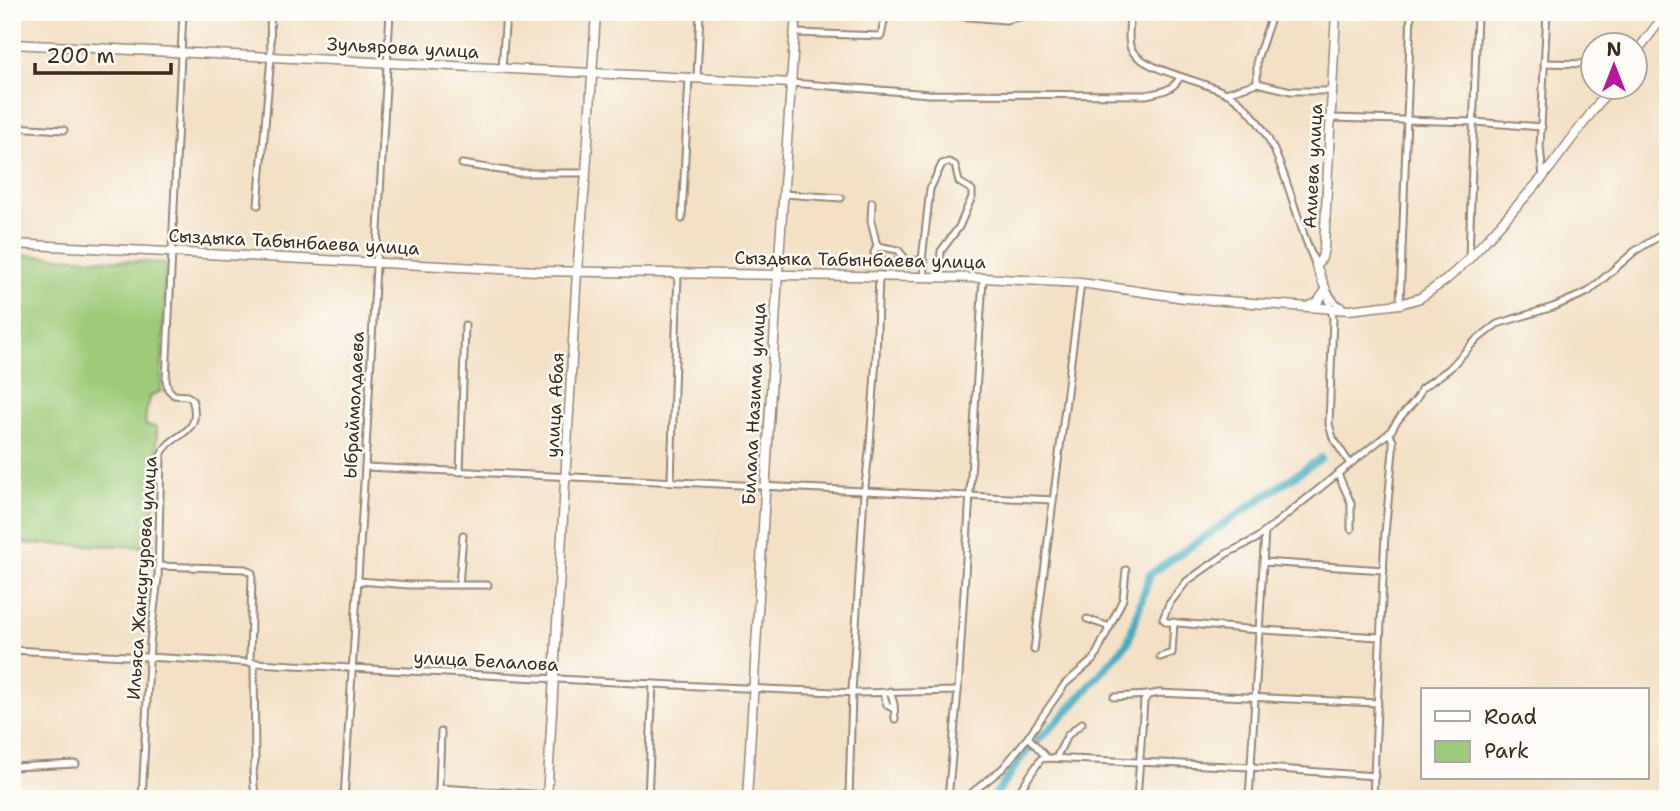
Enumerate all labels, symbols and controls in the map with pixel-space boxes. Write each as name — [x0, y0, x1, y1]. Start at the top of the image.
scale bar — [35, 32, 172, 76]
street label: Зульярова улица — [326, 32, 480, 64]
north arrow — [1578, 32, 1648, 102]
text: N — [1606, 37, 1622, 62]
text: 200 m — [46, 42, 115, 70]
street label: Алиева улица — [1298, 103, 1328, 229]
street label: Сыздыка Табынбаева улица — [168, 223, 420, 261]
street label: Сыздыка Табынбаева улица — [734, 246, 986, 274]
street label: Билала Назима улица — [737, 302, 771, 506]
street label: Ыбраймолдаева — [338, 331, 370, 479]
street label: улица Абая — [540, 352, 570, 458]
street label: Ильяса Жансугурова улица — [122, 455, 162, 701]
street label: улица Белалова — [413, 645, 559, 677]
legend — [1421, 688, 1648, 780]
text: Road — [1484, 703, 1537, 731]
text: Park — [1484, 737, 1529, 765]

